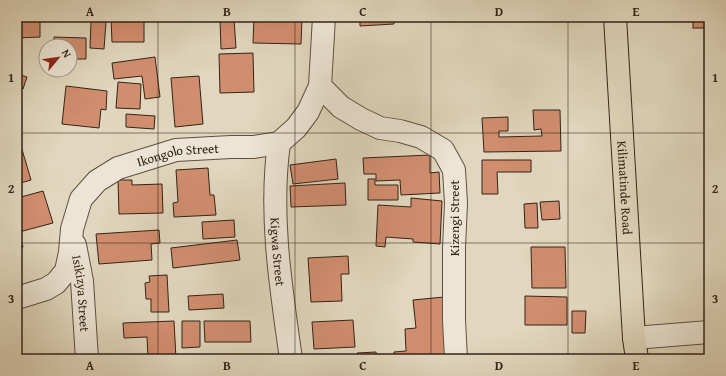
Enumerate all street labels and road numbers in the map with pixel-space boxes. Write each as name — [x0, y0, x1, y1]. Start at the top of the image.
street label: Ikongolo Street — [134, 138, 220, 171]
street label: Kilimatinde Road — [613, 140, 637, 235]
street label: Kizengi Street — [445, 179, 464, 256]
street label: Kigwa Street — [266, 217, 291, 288]
street label: Isikizya Street — [68, 253, 95, 333]

